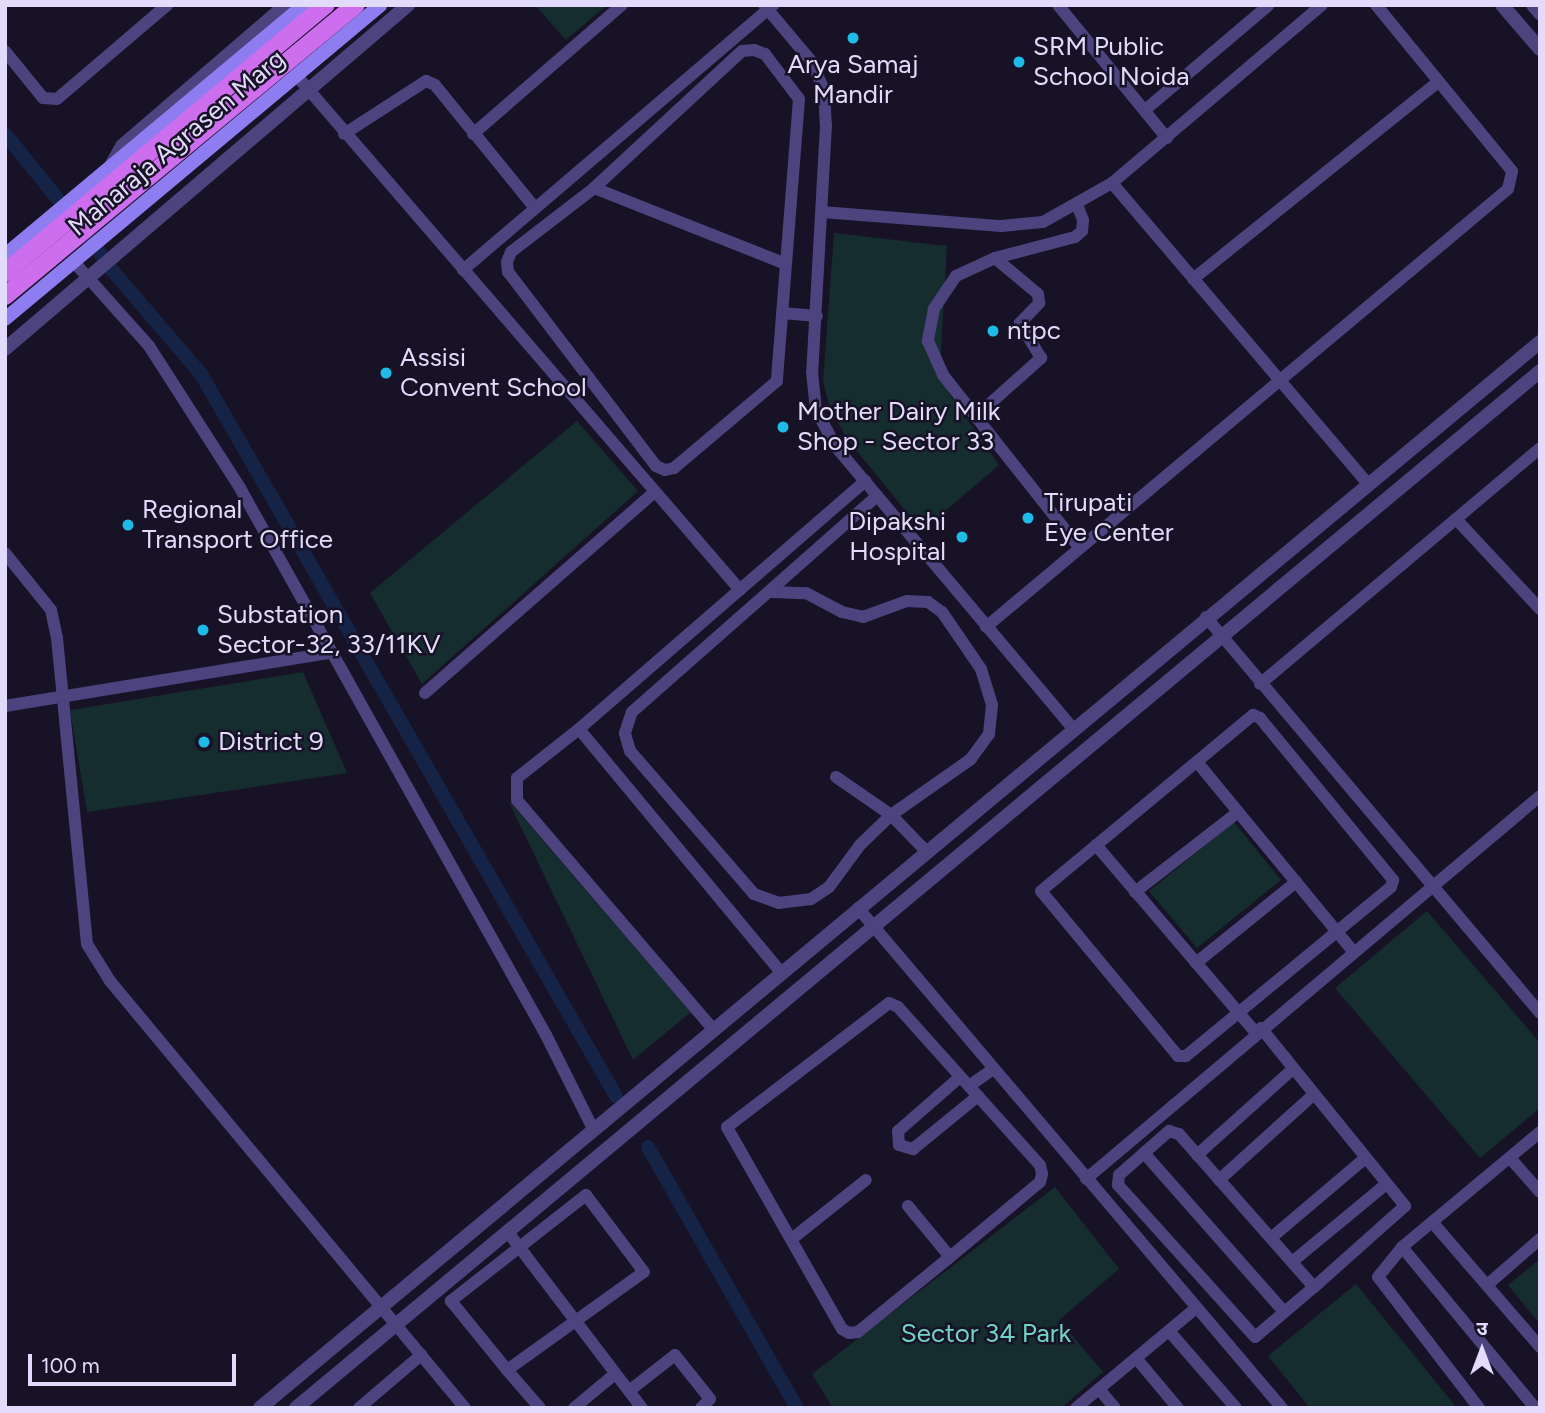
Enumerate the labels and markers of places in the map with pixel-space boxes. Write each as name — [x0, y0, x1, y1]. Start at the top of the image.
marker: Arya Samaj Mandir — [845, 30, 861, 46]
place label: SRM Public School Noida — [1033, 31, 1190, 92]
place label: Arya Samaj Mandir — [787, 49, 919, 110]
marker: SRM Public School Noida — [1011, 54, 1027, 70]
place label: ntpc — [1007, 315, 1061, 347]
marker: ntpc — [985, 323, 1001, 339]
place label: Assisi Convent School — [400, 342, 587, 404]
marker: Assisi Convent School — [378, 365, 394, 381]
place label: Mother Dairy Milk Shop - Sector 33 — [797, 396, 1000, 458]
marker: Mother Dairy Milk Shop - Sector 33 — [775, 419, 791, 435]
place label: Tirupati Eye Center — [1044, 487, 1174, 548]
place label: Regional Transport Office — [142, 494, 333, 556]
place label: Dipakshi Hospital — [848, 506, 946, 568]
marker: Tirupati Eye Center — [1018, 508, 1038, 528]
marker: Regional Transport Office — [120, 517, 136, 533]
marker: Dipakshi Hospital — [952, 527, 972, 547]
place label: Substation Sector-32, 33/11KV — [217, 599, 440, 660]
marker: Substation Sector-32, 33/11KV — [195, 622, 211, 638]
place label: District 9 — [218, 726, 324, 758]
marker: District 9 — [196, 734, 212, 750]

